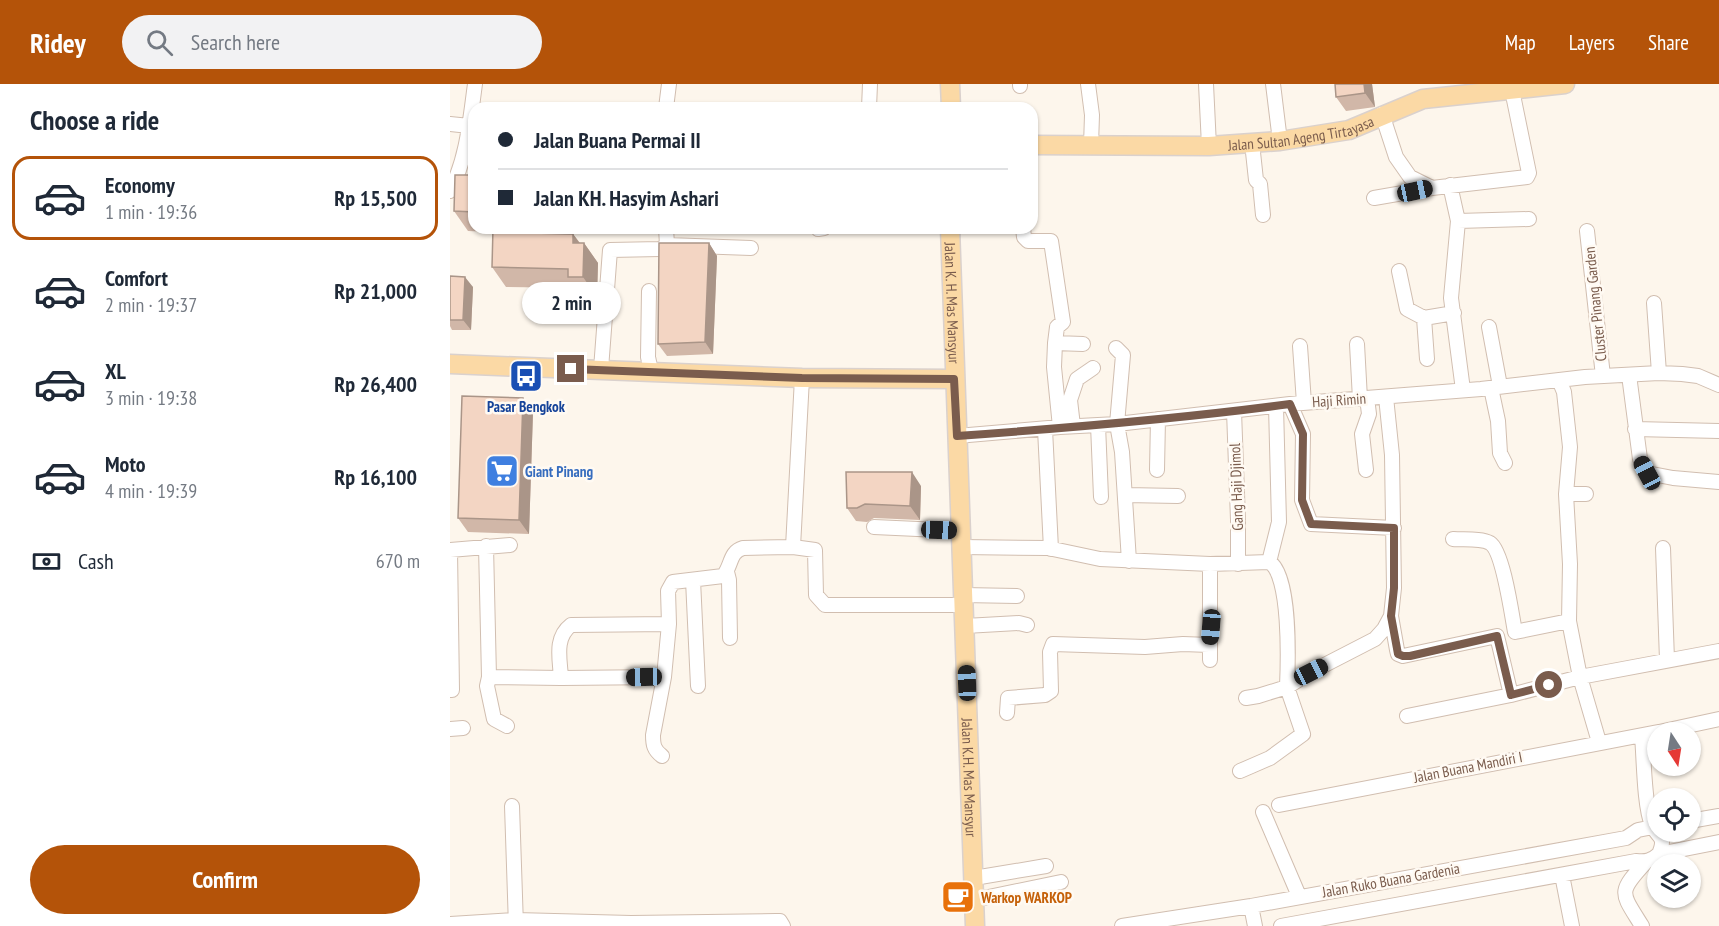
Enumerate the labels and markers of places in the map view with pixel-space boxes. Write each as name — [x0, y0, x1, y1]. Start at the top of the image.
bus stop icon: Pasar Bengkok — [508, 358, 544, 394]
place label: Pasar Bengkok — [487, 397, 566, 416]
supermarket icon: Giant Pinang — [484, 453, 520, 489]
place label: Giant Pinang — [525, 462, 593, 481]
cafe icon: Warkop WARKOP — [940, 879, 976, 915]
place label: Warkop WARKOP — [980, 888, 1072, 907]

